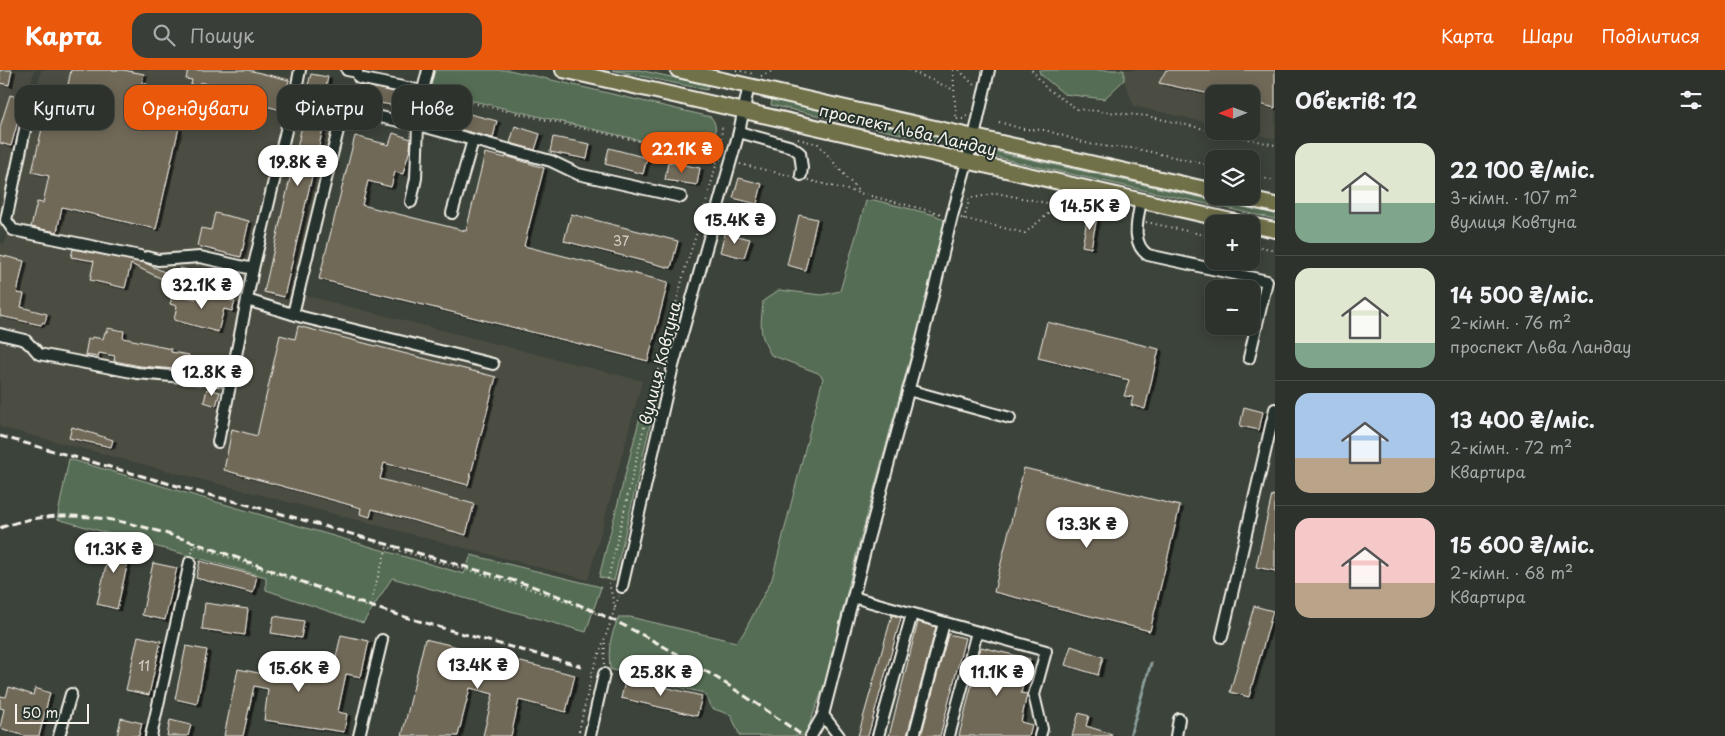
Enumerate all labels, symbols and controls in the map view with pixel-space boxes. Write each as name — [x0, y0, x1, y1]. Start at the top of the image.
search box — [132, 13, 482, 58]
text: Карта — [25, 17, 102, 53]
icon: search — [150, 21, 178, 49]
text: Пошук — [190, 21, 254, 49]
text: Карта — [1441, 22, 1494, 49]
text: Шари — [1522, 22, 1574, 49]
text: Поділитися — [1602, 22, 1700, 49]
text: Об’єктів: 12 — [1295, 84, 1417, 116]
chip: Купити — [15, 85, 114, 130]
chip: Орендувати — [124, 85, 267, 130]
chip: Фільтри — [277, 85, 382, 130]
chip: Нове — [392, 85, 472, 130]
north arrow — [1205, 85, 1260, 140]
map controls — [1205, 85, 1260, 335]
icon: filters — [1677, 86, 1705, 114]
street label: проспект Льва Ландау — [817, 97, 999, 161]
pin: 22.1K ₴ — [636, 132, 728, 174]
text: 22.1K ₴ — [652, 136, 712, 160]
pin: 19.8K ₴ — [252, 144, 344, 187]
text: 19.8K ₴ — [269, 149, 327, 173]
button: layers — [1205, 150, 1260, 205]
text: 22 100 ₴/міс. — [1450, 153, 1595, 185]
icon: home — [1335, 163, 1395, 223]
text: 3-кімн. · 107 m² — [1450, 185, 1578, 209]
pin: 14.5K ₴ — [1044, 189, 1136, 231]
text: 14.5K ₴ — [1060, 193, 1120, 217]
pin: 15.4K ₴ — [689, 202, 781, 245]
text: 15.4K ₴ — [705, 207, 765, 231]
text: вулиця Ковтуна — [1450, 209, 1577, 233]
button: + — [1205, 215, 1260, 270]
house number: 37 — [613, 230, 630, 251]
pin: 32.1K ₴ — [156, 268, 248, 310]
text: 32.1K ₴ — [172, 272, 232, 296]
text: 14 500 ₴/міс. — [1450, 278, 1594, 310]
button: − — [1205, 280, 1260, 335]
icon: home — [1335, 288, 1395, 348]
street label: вулиця Ковтуна — [632, 298, 686, 427]
text: 2-кімн. · 76 m² — [1450, 310, 1571, 334]
text: проспект Льва Ландау — [1450, 334, 1631, 358]
pin: 12.8K ₴ — [166, 354, 258, 397]
text: 12.8K ₴ — [182, 359, 242, 383]
text: 13 400 ₴/міс. — [1450, 403, 1595, 435]
icon: home — [1335, 413, 1395, 473]
text: 2-кімн. · 72 m² — [1450, 435, 1572, 459]
text: Квартира — [1450, 459, 1525, 483]
pin: 13.3K ₴ — [1041, 506, 1133, 549]
text: 13.3K ₴ — [1057, 511, 1117, 535]
text: 15 600 ₴/міс. — [1450, 528, 1595, 560]
pin: 11.3K ₴ — [68, 532, 160, 574]
text: 11.3K ₴ — [86, 536, 142, 560]
icon: home — [1335, 538, 1395, 598]
text: 2-кімн. · 68 m² — [1450, 560, 1573, 584]
text: Квартира — [1450, 584, 1525, 608]
pin: 13.4K ₴ — [432, 648, 524, 690]
pin: 15.6K ₴ — [253, 650, 345, 693]
text: 13.4K ₴ — [448, 652, 508, 676]
pin: 25.8K ₴ — [615, 654, 707, 697]
pin: 11.1K ₴ — [951, 654, 1043, 697]
house number: 11 — [138, 655, 150, 676]
text: 15.6K ₴ — [269, 655, 329, 679]
text: 25.8K ₴ — [630, 659, 692, 683]
text: 11.1K ₴ — [970, 659, 1024, 683]
scale bar — [15, 701, 89, 724]
text: 50 m — [22, 702, 58, 723]

